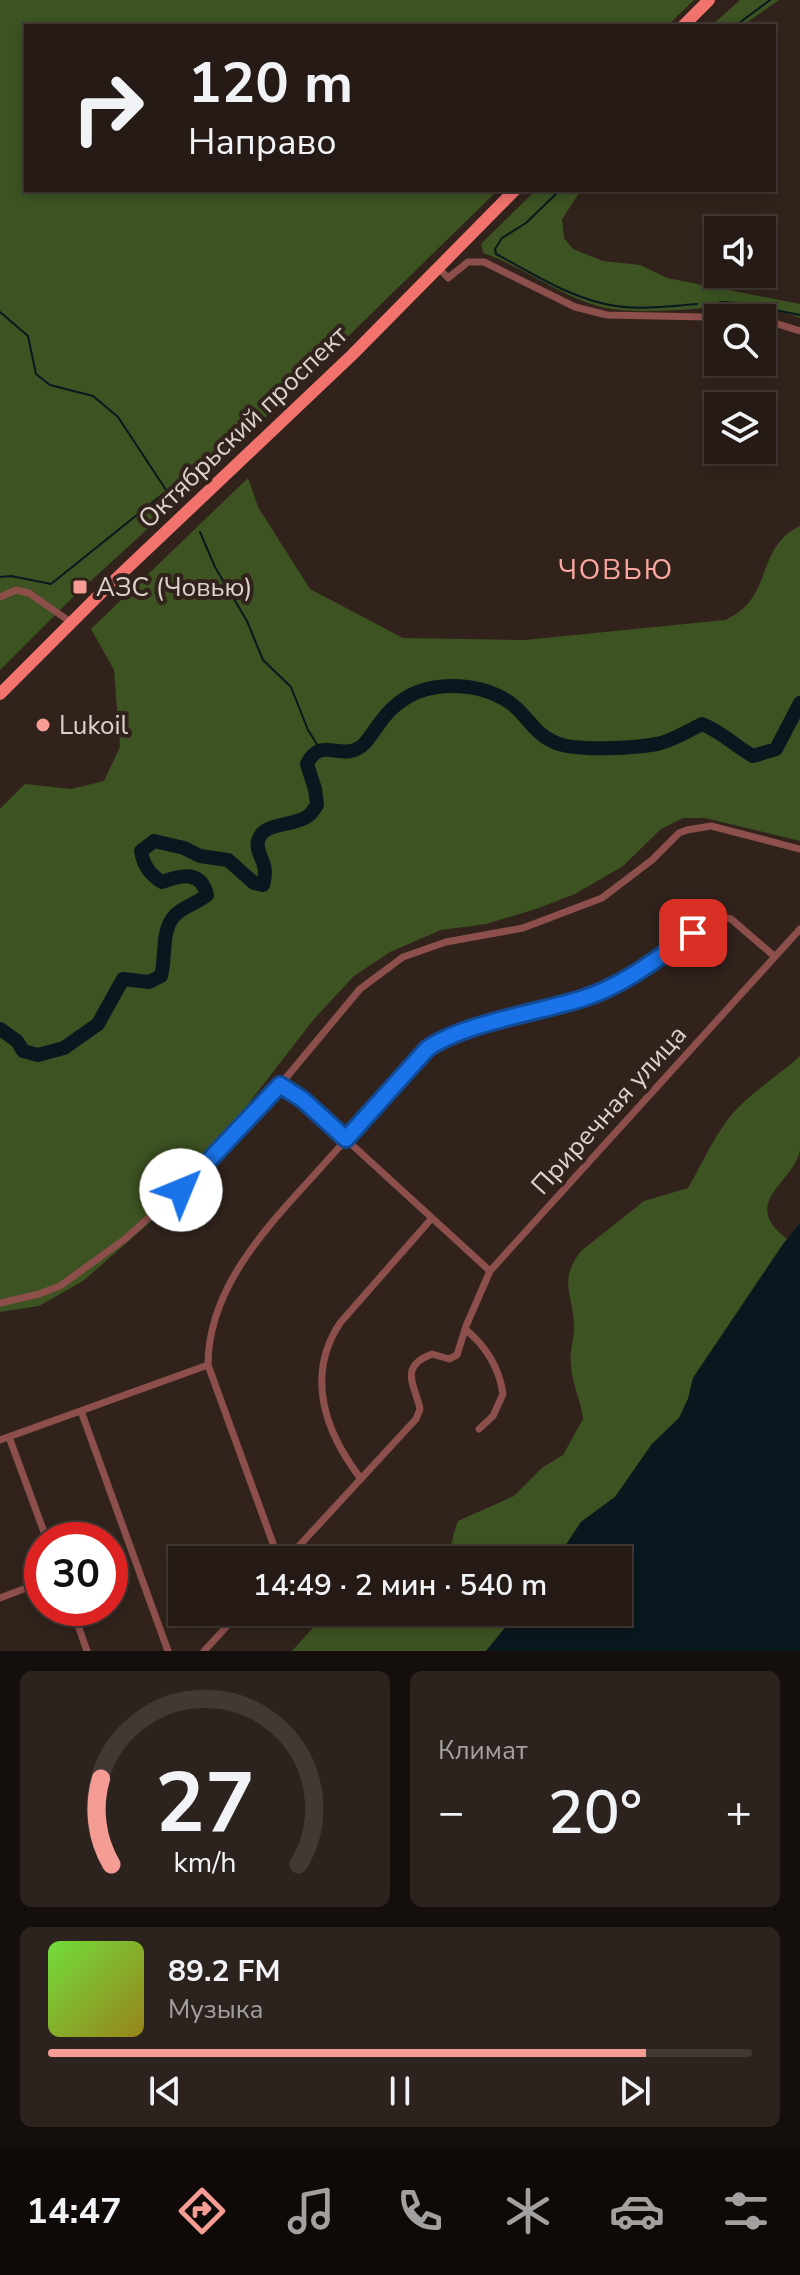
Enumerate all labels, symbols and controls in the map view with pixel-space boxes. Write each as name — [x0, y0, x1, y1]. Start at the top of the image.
text: 120 m — [188, 45, 353, 122]
icon: right — [56, 56, 160, 160]
text: Направо — [188, 118, 337, 167]
map controls — [704, 216, 776, 464]
button: sound — [704, 216, 776, 288]
button: search — [704, 304, 776, 376]
street label: Октябрьский проспект — [131, 317, 356, 536]
button: layers — [704, 392, 776, 464]
district label: ЧОВЬЮ — [558, 551, 674, 589]
place label: АЗС (Човью) — [96, 570, 252, 605]
marker: АЗС (Човью) — [71, 578, 89, 596]
place label: Lukoil — [59, 708, 129, 743]
marker: Lukoil — [34, 716, 52, 734]
pin — [659, 899, 727, 967]
icon: arrive — [671, 911, 715, 955]
street label: Приречная улица — [524, 1018, 694, 1202]
position arrow — [139, 1148, 223, 1232]
speed limit sign: 30 — [24, 1522, 128, 1626]
text: 14:49 · 2 мин · 540 m — [253, 1565, 547, 1606]
text: Климат — [438, 1733, 527, 1768]
text: 27 — [155, 1747, 255, 1860]
text: 20° — [548, 1772, 642, 1854]
text: − — [438, 1783, 464, 1843]
text: + — [726, 1783, 752, 1843]
text: km/h — [174, 1843, 236, 1882]
text: 89.2 FM — [168, 1951, 280, 1992]
text: Музыка — [168, 1992, 263, 2027]
icon: previous — [143, 2069, 187, 2113]
icon: pause — [378, 2069, 422, 2113]
icon: next — [613, 2069, 657, 2113]
icon: directions — [174, 2183, 230, 2239]
icon: music — [283, 2183, 339, 2239]
icon: phone — [392, 2183, 448, 2239]
icon: climate — [500, 2183, 556, 2239]
icon: car — [609, 2183, 665, 2239]
icon: filters — [718, 2183, 774, 2239]
text: 14:47 — [26, 2187, 122, 2236]

